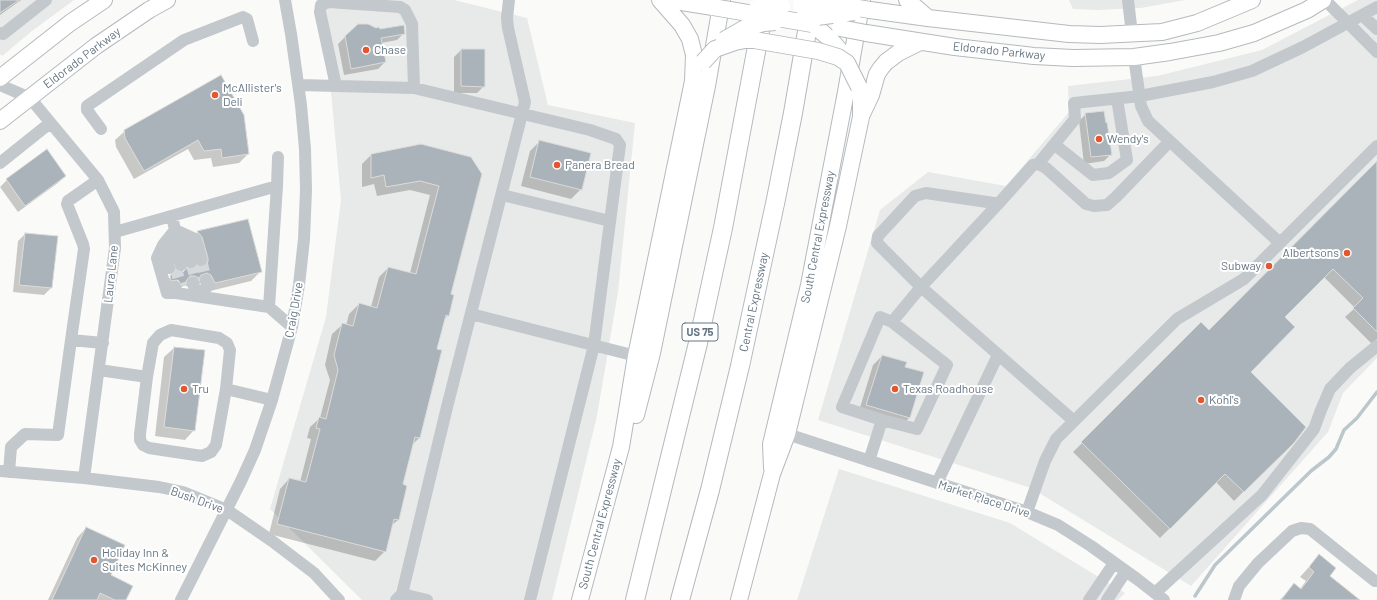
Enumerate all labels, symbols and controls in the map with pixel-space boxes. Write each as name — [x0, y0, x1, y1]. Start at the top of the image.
street label: Eldorado Parkway — [41, 24, 123, 92]
street label: Eldorado Parkway — [952, 39, 1046, 63]
place label: Chase — [374, 43, 406, 57]
marker: Chase — [361, 45, 371, 55]
place label: McAllister's Deli — [223, 81, 282, 109]
marker: McAllister's Deli — [210, 90, 220, 100]
place label: Wendy's — [1107, 132, 1149, 146]
marker: Wendy's — [1094, 134, 1104, 144]
place label: Panera Bread — [565, 158, 635, 172]
marker: Panera Bread — [552, 160, 562, 170]
street label: South Central Expressway — [798, 170, 838, 304]
street label: Laura Lane — [101, 244, 121, 304]
place label: Albertsons — [1283, 246, 1339, 260]
marker: Albertsons — [1342, 248, 1352, 258]
street label: Central Expressway — [736, 251, 772, 353]
place label: Subway — [1221, 259, 1261, 273]
marker: Subway — [1264, 261, 1274, 271]
street label: Craig Drive — [282, 281, 306, 339]
road number: US 75 — [682, 323, 718, 341]
place label: Tru — [192, 382, 209, 396]
place label: Texas Roadhouse — [903, 382, 993, 396]
marker: Tru — [179, 384, 189, 394]
marker: Texas Roadhouse — [890, 384, 900, 394]
place label: Kohl's — [1209, 393, 1239, 407]
marker: Kohl's — [1196, 395, 1206, 405]
street label: South Central Expressway — [576, 457, 624, 591]
street label: Market Place Drive — [936, 477, 1032, 521]
street label: Bush Drive — [169, 484, 225, 516]
place label: Holiday Inn & Suites McKinney — [102, 546, 187, 574]
marker: Holiday Inn & Suites McKinney — [89, 555, 99, 565]

